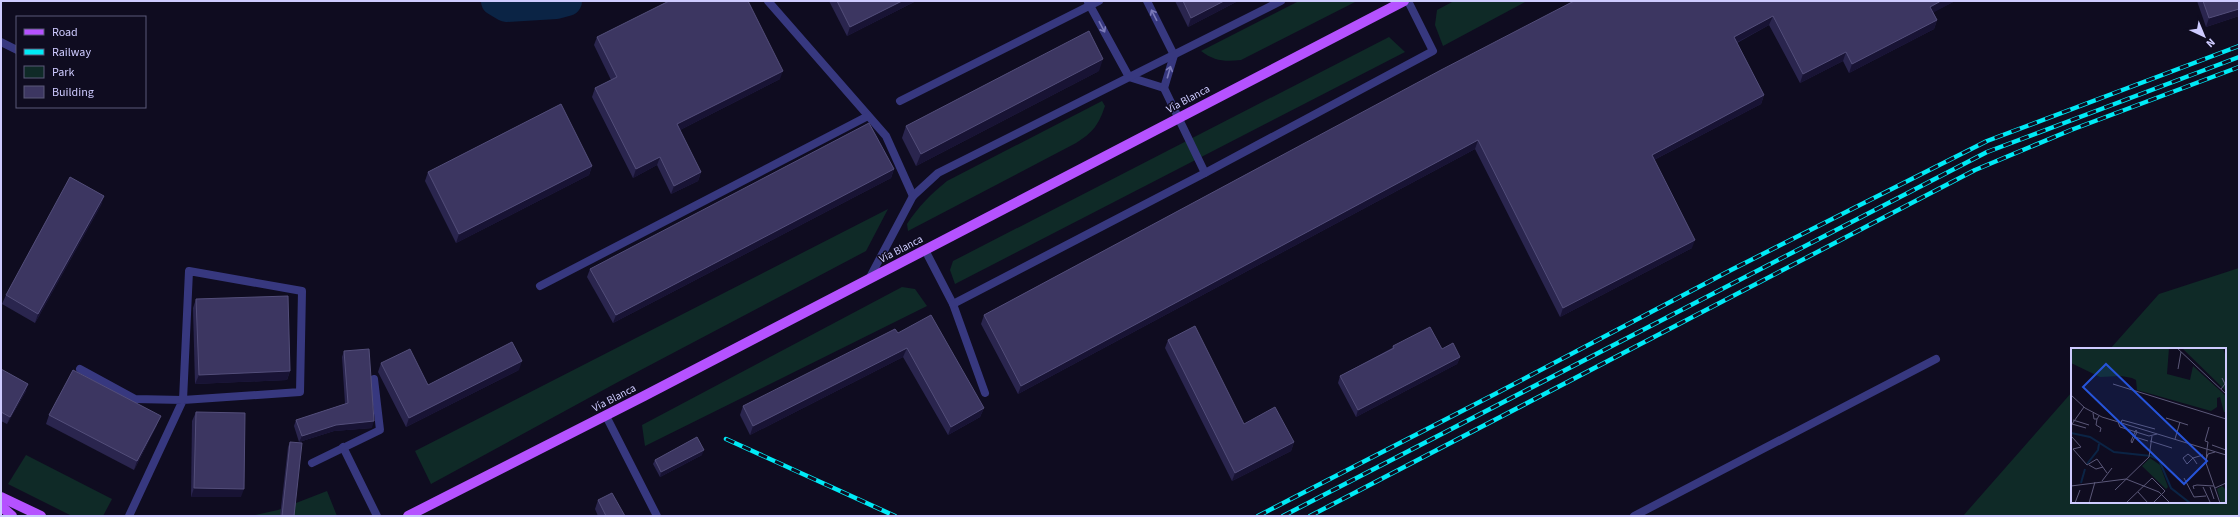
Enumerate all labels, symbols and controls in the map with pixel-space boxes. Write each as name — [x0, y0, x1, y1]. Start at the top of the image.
one-way arrow — [1149, 9, 1157, 21]
legend — [16, 16, 146, 108]
north arrow — [2184, 16, 2224, 56]
one-way arrow — [1099, 21, 1106, 33]
text: Road — [52, 24, 78, 41]
text: N — [2203, 35, 2218, 51]
text: Railway — [52, 44, 91, 61]
text: Park — [52, 64, 74, 81]
one-way arrow — [1166, 65, 1173, 78]
street label: Vía Blanca — [1163, 81, 1213, 117]
text: Building — [52, 84, 94, 101]
street label: Vía Blanca — [876, 232, 926, 266]
inset map — [2071, 348, 2226, 503]
street label: Vía Blanca — [589, 381, 639, 415]

